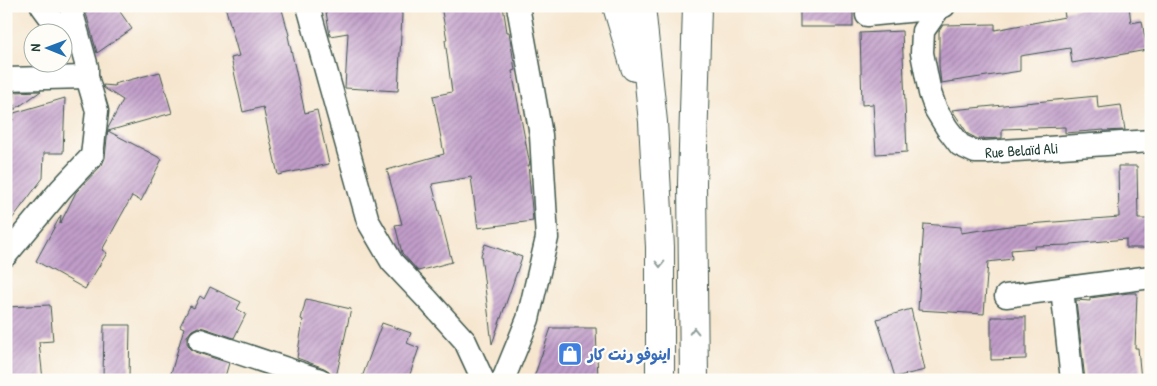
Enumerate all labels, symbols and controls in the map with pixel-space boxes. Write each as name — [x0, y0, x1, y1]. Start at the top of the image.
north arrow — [22, 22, 72, 72]
text: N — [25, 43, 44, 52]
street label: Rue Belaïd Ali — [984, 137, 1059, 163]
one-way arrow — [655, 261, 665, 269]
one-way arrow — [689, 327, 699, 334]
shop icon: اينوفو رنت كار — [557, 341, 583, 367]
place label: اينوفو رنت كار — [586, 344, 671, 365]

